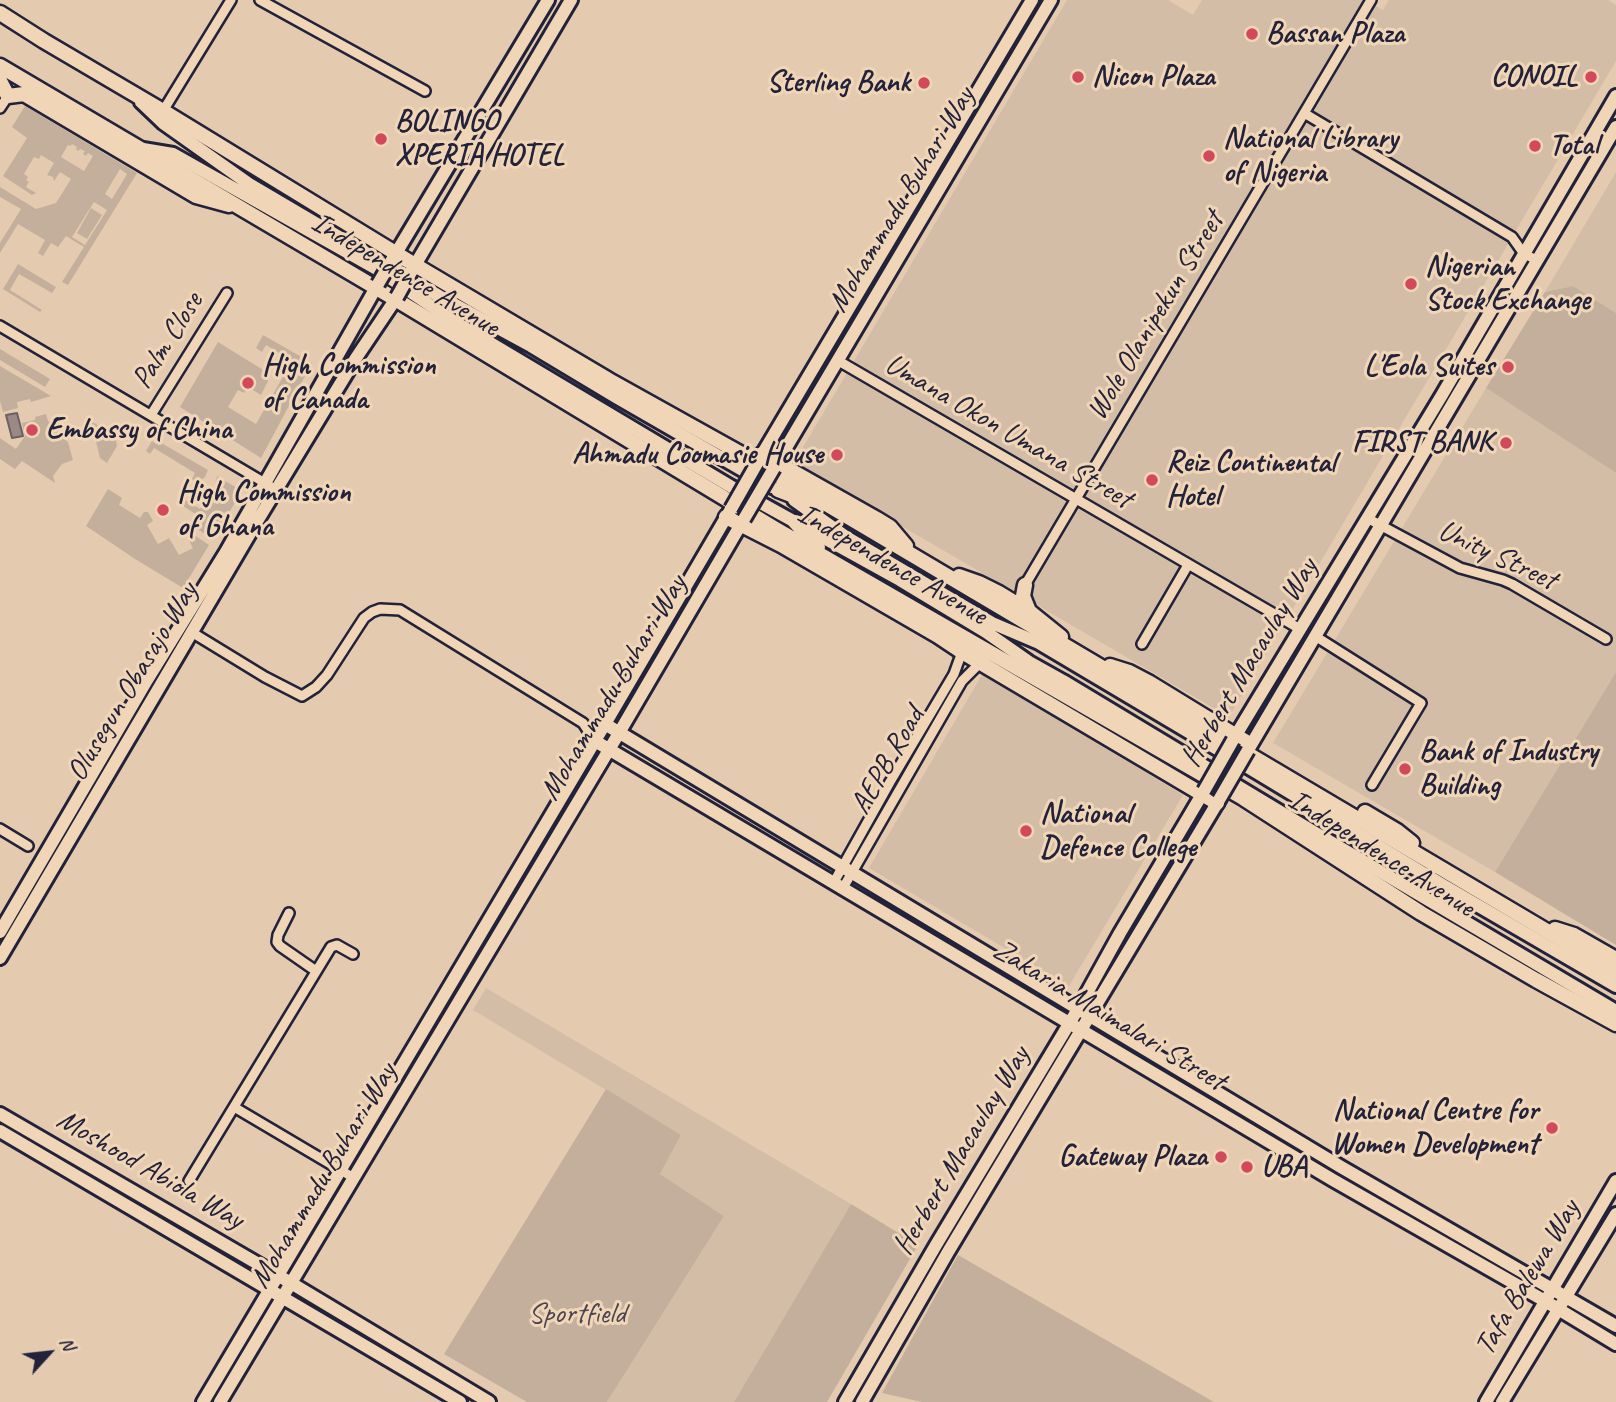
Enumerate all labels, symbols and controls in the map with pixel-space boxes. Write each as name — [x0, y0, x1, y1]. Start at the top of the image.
place label: Bassan Plaza — [1266, 16, 1404, 52]
marker: Bassan Plaza — [1244, 26, 1260, 42]
place label: Nicon Plaza — [1092, 59, 1215, 95]
place label: CONOIL — [1491, 59, 1577, 95]
place label: Sterling Bank — [767, 65, 910, 101]
marker: Nicon Plaza — [1070, 69, 1086, 85]
marker: CONOIL — [1583, 69, 1599, 85]
marker: Sterling Bank — [916, 75, 932, 91]
street label: Mohammadu Buhari Way — [821, 81, 983, 319]
place label: BOLINGO XPERIA HOTEL — [395, 104, 564, 174]
place label: National Library of Nigeria — [1223, 121, 1398, 192]
place label: Total — [1549, 128, 1598, 164]
marker: BOLINGO XPERIA HOTEL — [373, 131, 389, 147]
marker: Total — [1527, 138, 1543, 154]
marker: National Library of Nigeria — [1201, 148, 1217, 164]
street label: Independence Avenue — [304, 205, 506, 345]
street label: Wole Olanipekun Street — [1080, 205, 1232, 427]
place label: Nigerian Stock Exchange — [1425, 249, 1590, 320]
marker: Nigerian Stock Exchange — [1403, 276, 1419, 292]
street label: Palm Close — [125, 286, 211, 396]
street label: Umana Okon Umana Street — [878, 347, 1138, 517]
place label: High Commission of Canada — [262, 348, 435, 418]
place label: L'Eola Suites — [1364, 349, 1494, 385]
marker: L'Eola Suites — [1500, 359, 1516, 375]
marker: High Commission of Canada — [240, 375, 256, 391]
place label: Embassy of China — [46, 412, 232, 448]
marker: Embassy of China — [24, 422, 40, 438]
place label: FIRST BANK — [1352, 425, 1492, 461]
marker: FIRST BANK — [1498, 435, 1514, 451]
place label: Ahmadu Coomasie House — [572, 437, 823, 473]
place label: Reiz Continental Hotel — [1166, 445, 1336, 516]
marker: Ahmadu Coomasie House — [829, 447, 845, 463]
marker: Reiz Continental Hotel — [1144, 472, 1160, 488]
place label: High Commission of Ghana — [177, 475, 350, 546]
street label: Independence Avenue — [791, 496, 993, 634]
marker: High Commission of Ghana — [155, 502, 171, 518]
street label: Unity Street — [1432, 513, 1562, 599]
street label: Herbert Macaulay Way — [1174, 552, 1326, 774]
street label: Mohammadu Buhari Way — [533, 569, 695, 807]
street label: Olusegun Obasajo Way — [60, 576, 206, 788]
street label: AEPB Road — [843, 701, 933, 821]
place label: Bank of Industry Building — [1419, 734, 1598, 804]
marker: Bank of Industry Building — [1397, 761, 1413, 777]
street label: Independence Avenue — [1281, 782, 1481, 926]
place label: National Defence College — [1040, 796, 1196, 866]
marker: National Defence College — [1018, 823, 1034, 839]
street label: Zakaria Maimalari Street — [986, 932, 1232, 1100]
street label: Herbert Macaulay Way — [886, 1040, 1038, 1262]
street label: Mohammadu Buhari Way — [243, 1057, 405, 1295]
place label: National Centre for Women Development — [1331, 1093, 1538, 1164]
street label: Moshood Abiola Way — [50, 1102, 250, 1238]
marker: National Centre for Women Development — [1544, 1120, 1560, 1136]
place label: Gateway Plaza — [1058, 1139, 1207, 1175]
marker: Gateway Plaza — [1213, 1149, 1229, 1165]
place label: UBA — [1261, 1149, 1306, 1185]
marker: UBA — [1239, 1159, 1255, 1175]
street label: Tafa Balewa Way — [1467, 1194, 1589, 1362]
park label: Sportfield — [528, 1296, 626, 1332]
north arrow — [14, 1318, 84, 1388]
text: N — [54, 1333, 81, 1354]

